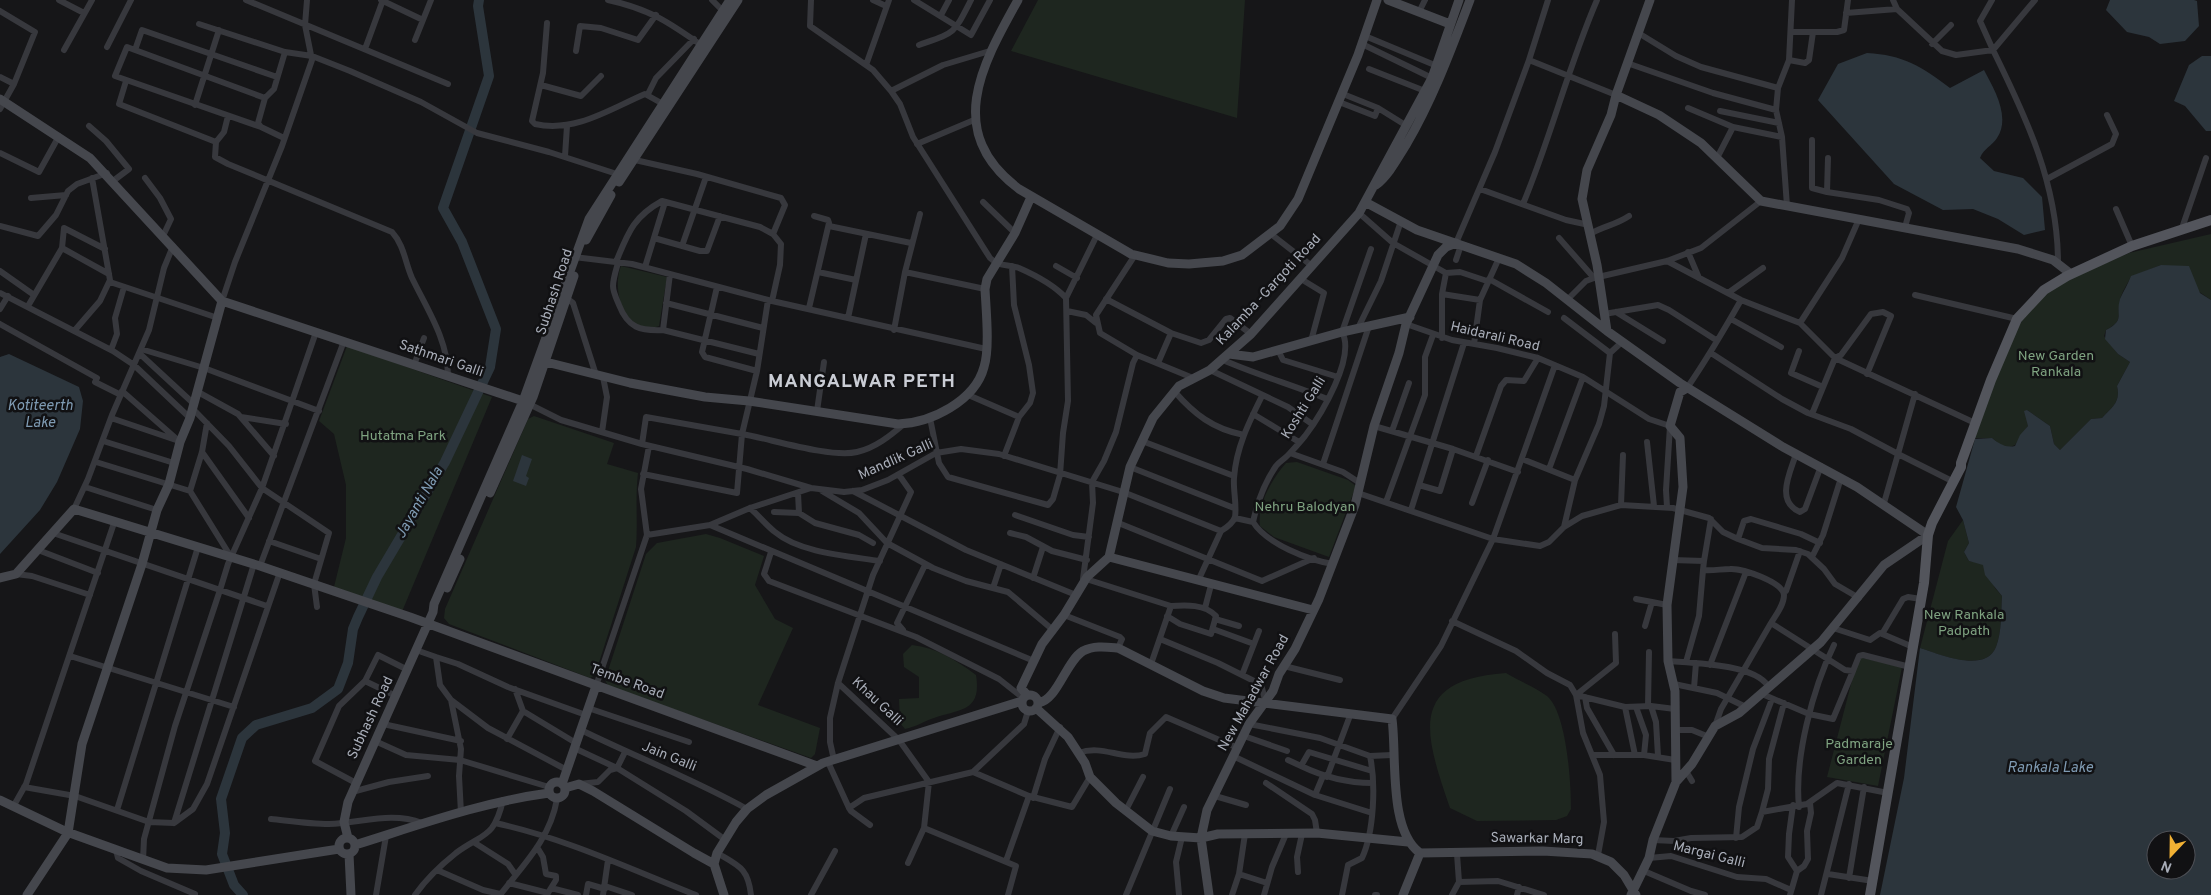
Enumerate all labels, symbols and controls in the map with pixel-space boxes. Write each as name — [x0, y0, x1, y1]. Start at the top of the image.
street label: Kalamba -Gargoti Road — [1213, 231, 1325, 349]
street label: Subhash Road — [533, 247, 577, 337]
street label: Haidarali Road — [1449, 318, 1541, 356]
street label: Sathmari Galli — [397, 337, 485, 381]
park label: New Garden Rankala — [2018, 348, 2094, 381]
district label: MANGALWAR PETH — [768, 370, 956, 394]
street label: Koshti Galli — [1278, 374, 1330, 442]
water label: Kotiteerth Lake — [7, 397, 73, 433]
park label: Hutatma Park — [360, 428, 446, 445]
street label: Mandlik Galli — [856, 436, 936, 484]
water label: Jayanti Nala — [392, 464, 448, 542]
park label: Nehru Balodyan — [1255, 499, 1355, 516]
park label: New Rankala Padpath — [1924, 607, 2004, 640]
street label: New Mahadwar Road — [1215, 632, 1293, 754]
street label: Tembe Road — [588, 661, 666, 703]
street label: Subhash Road — [344, 674, 398, 762]
street label: Khau Galli — [848, 674, 906, 730]
park label: Padmaraje Garden — [1825, 736, 1893, 769]
street label: Jain Galli — [639, 738, 699, 776]
water label: Rankala Lake — [2007, 759, 2093, 778]
street label: Sawarkar Marg — [1490, 830, 1584, 848]
north arrow — [2146, 830, 2196, 880]
street label: Margai Galli — [1671, 838, 1747, 872]
text: N — [2159, 856, 2175, 875]

